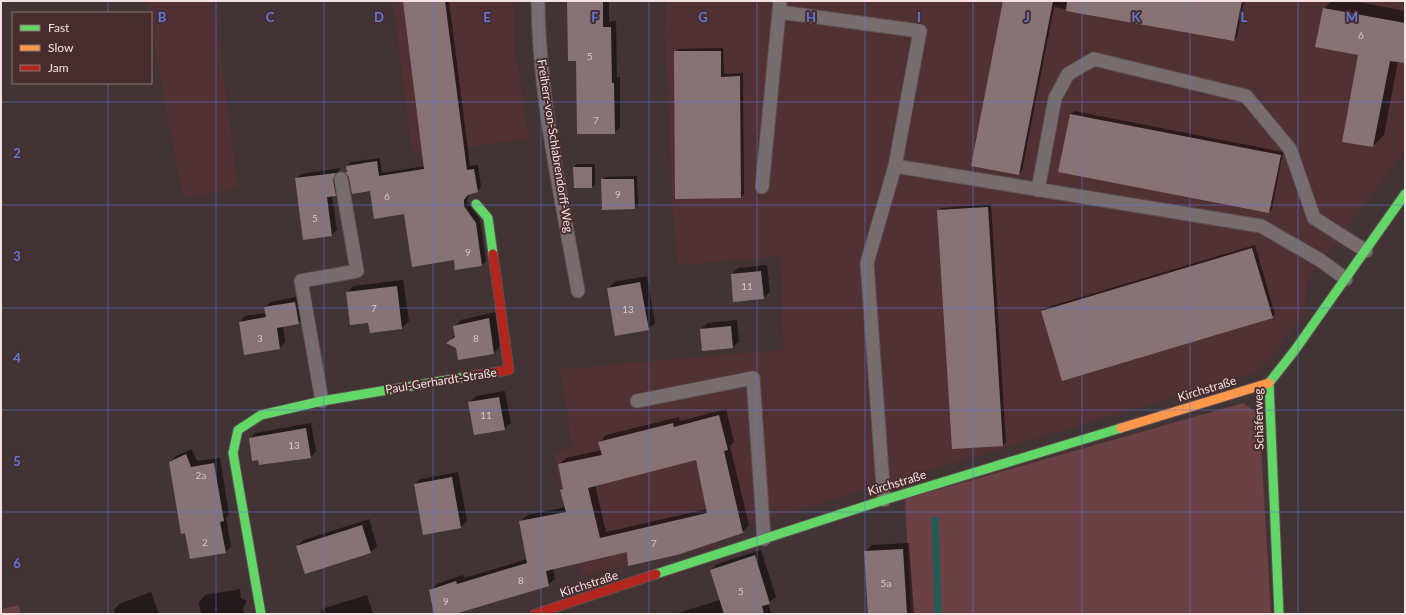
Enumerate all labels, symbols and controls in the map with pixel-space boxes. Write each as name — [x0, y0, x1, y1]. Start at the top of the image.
text: B — [158, 9, 167, 25]
text: C — [266, 9, 275, 25]
text: D — [374, 9, 384, 25]
text: E — [483, 9, 491, 25]
text: F — [591, 9, 599, 25]
text: G — [698, 9, 708, 25]
text: H — [806, 9, 816, 25]
text: I — [917, 9, 921, 25]
text: J — [1024, 9, 1030, 25]
text: K — [1132, 9, 1142, 25]
text: L — [1241, 9, 1248, 25]
text: M — [1346, 9, 1358, 25]
legend — [12, 12, 152, 84]
text: Fast — [48, 20, 70, 35]
house number: 6 — [1358, 29, 1364, 41]
text: Slow — [48, 40, 74, 55]
house number: 5 — [587, 50, 593, 62]
street label: Freiherr-von-Schlabrendorff-Weg — [534, 58, 577, 234]
text: Jam — [48, 60, 69, 75]
house number: 7 — [593, 114, 599, 126]
text: 2 — [13, 145, 21, 161]
house number: 9 — [615, 188, 621, 200]
house number: 6 — [384, 190, 390, 202]
house number: 5 — [312, 212, 318, 224]
house number: 9 — [465, 246, 471, 258]
text: 3 — [13, 248, 21, 264]
house number: 11 — [741, 280, 753, 292]
house number: 7 — [371, 302, 377, 314]
house number: 13 — [622, 303, 634, 315]
house number: 3 — [257, 332, 263, 344]
house number: 8 — [473, 332, 479, 344]
text: 4 — [13, 350, 21, 366]
street label: Paul-Gerhardt-Straße — [384, 364, 498, 397]
street label: Kirchstraße — [1176, 373, 1238, 405]
street label: Schäferweg — [1250, 388, 1267, 450]
house number: 11 — [480, 409, 492, 421]
house number: 13 — [288, 439, 300, 451]
text: 5 — [13, 453, 21, 469]
street label: Kirchstraße — [866, 467, 928, 499]
house number: 2a — [196, 469, 206, 481]
house number: 2 — [202, 536, 208, 548]
house number: 7 — [651, 537, 657, 549]
text: 6 — [13, 555, 21, 571]
street label: Kirchstraße — [558, 567, 620, 600]
house number: 8 — [518, 574, 524, 586]
house number: 5a — [881, 577, 891, 589]
house number: 5 — [738, 585, 744, 597]
house number: 9 — [443, 595, 449, 607]

